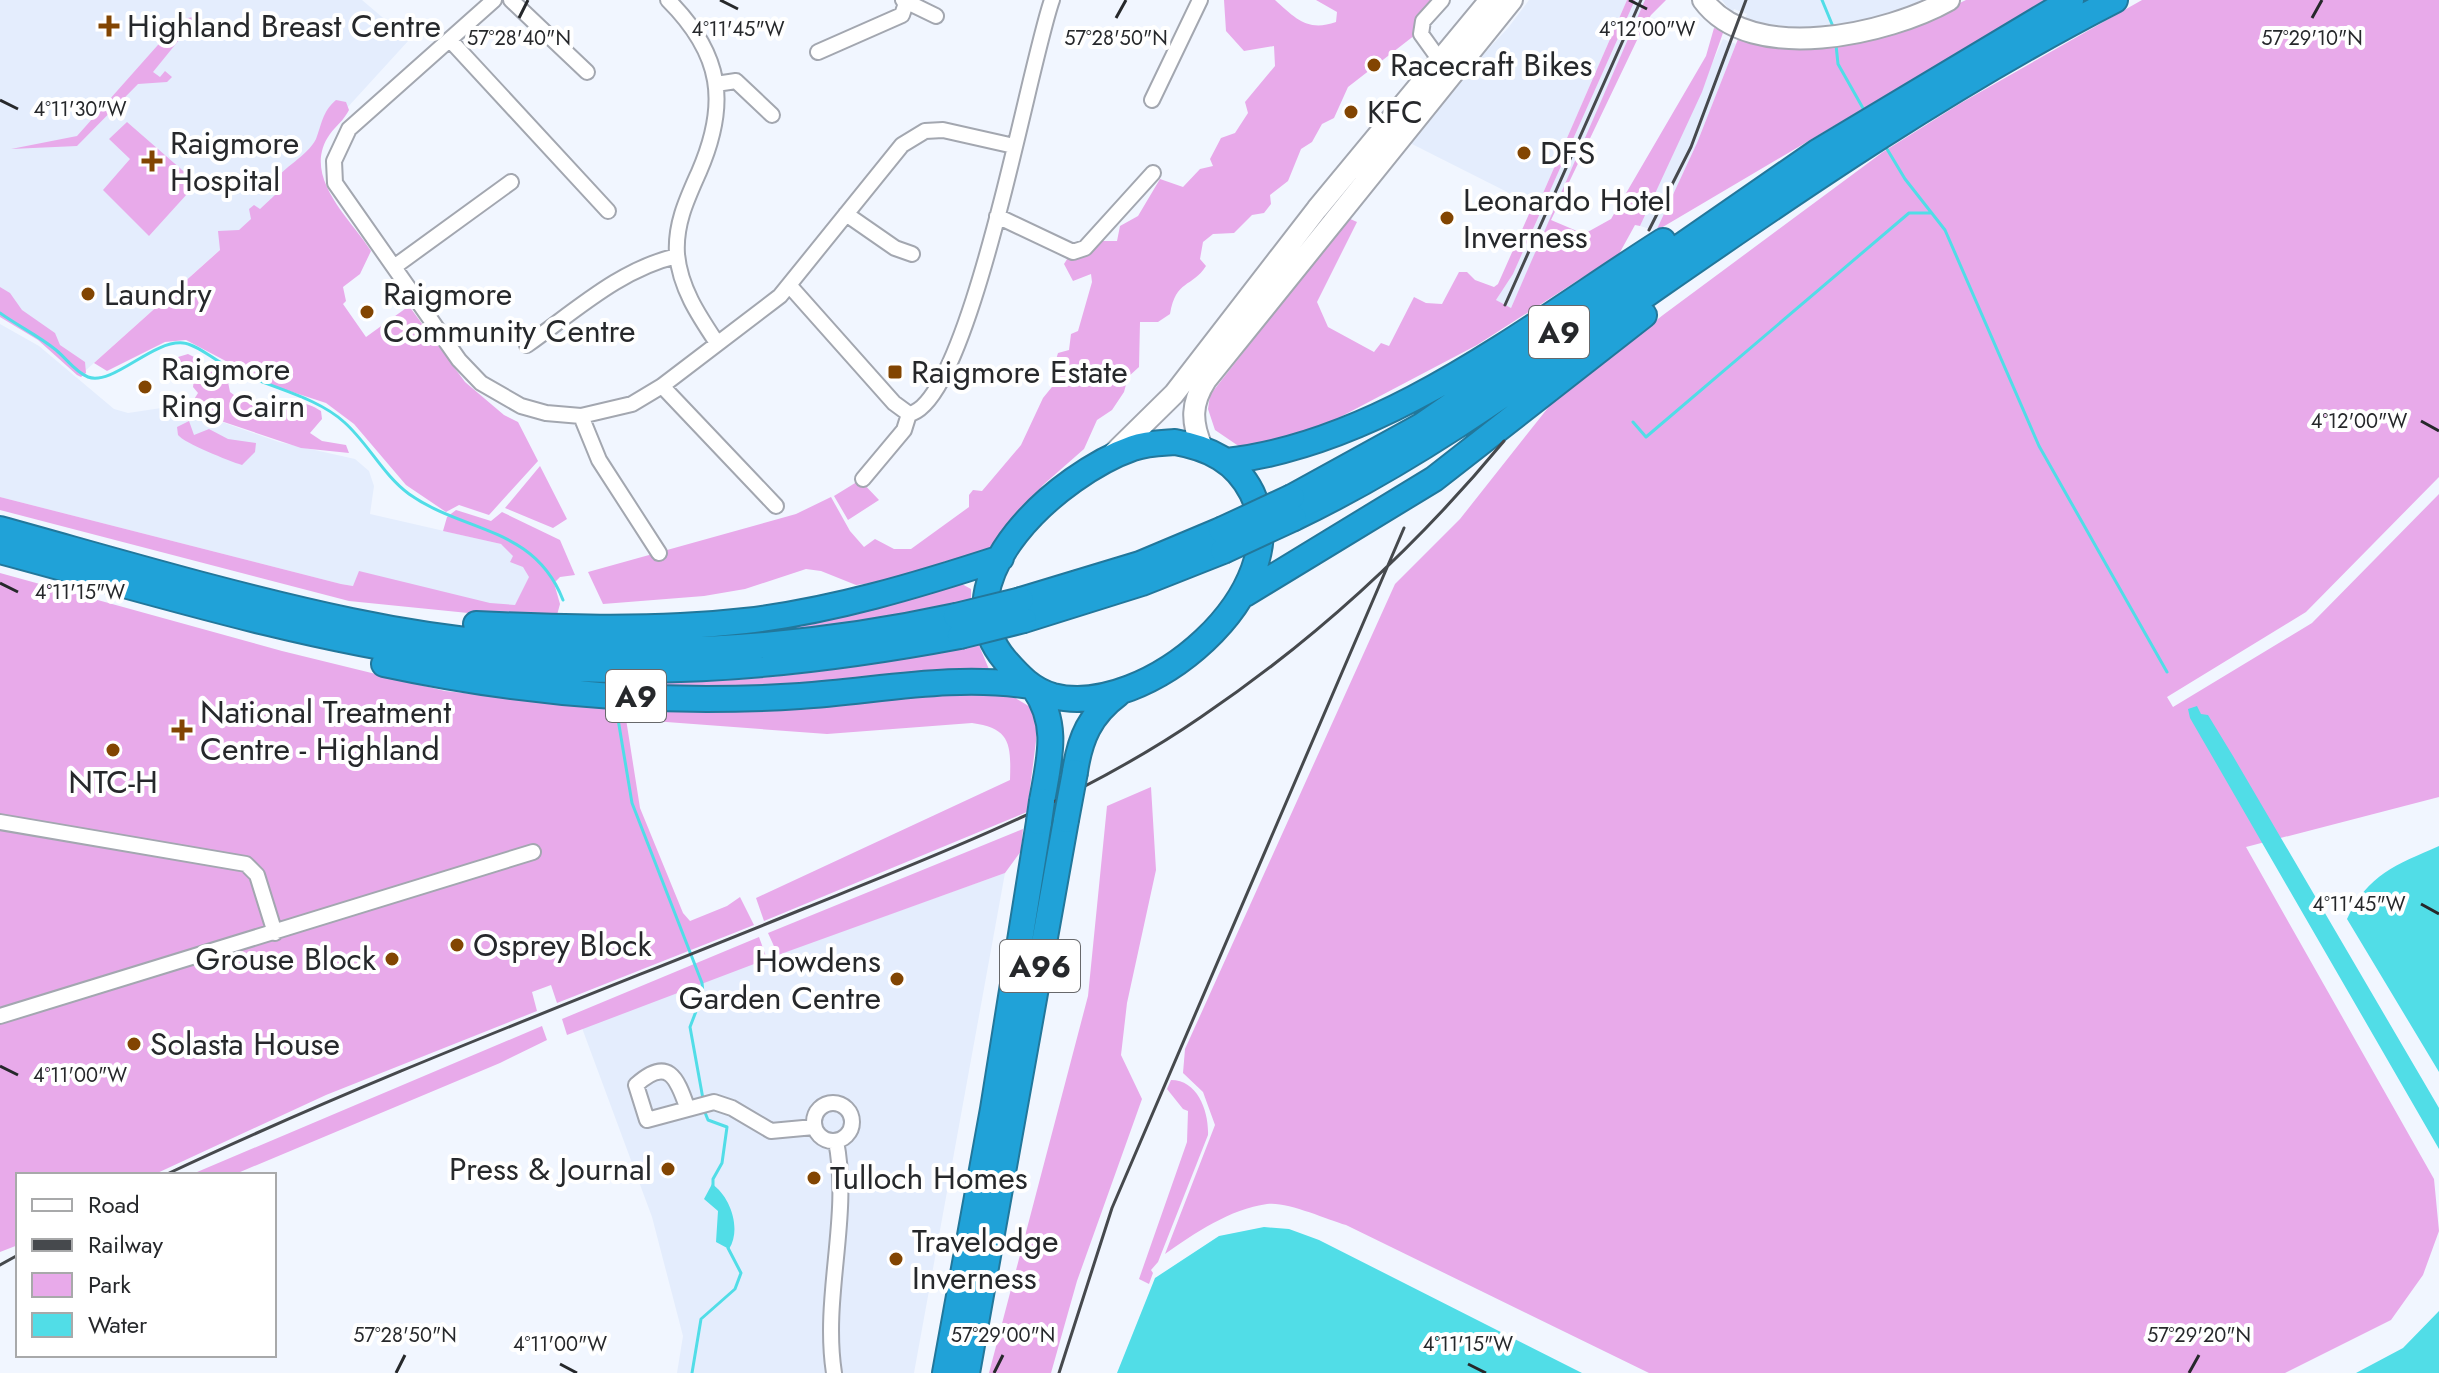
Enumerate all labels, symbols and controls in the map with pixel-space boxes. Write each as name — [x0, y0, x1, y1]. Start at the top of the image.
place label: Highland Breast Centre — [127, 3, 441, 49]
marker: Highland Breast Centre — [98, 15, 120, 37]
text: 4°11'45"W — [692, 15, 785, 44]
text: 4°12'00"W — [1599, 15, 1695, 44]
text: 57°28'40"N — [467, 24, 571, 53]
text: 57°28'50"N — [1064, 24, 1168, 53]
text: 57°29'10"N — [2261, 24, 2363, 53]
place label: Racecraft Bikes — [1390, 42, 1592, 88]
marker: Racecraft Bikes — [1365, 56, 1383, 74]
place label: KFC — [1367, 89, 1423, 135]
text: 4°11'30"W — [34, 95, 127, 124]
marker: KFC — [1342, 103, 1360, 121]
place label: Raigmore Hospital — [170, 120, 299, 203]
place label: DFS — [1540, 130, 1595, 176]
marker: DFS — [1515, 144, 1533, 162]
marker: Raigmore Hospital — [141, 150, 163, 172]
place label: Leonardo Hotel Inverness — [1463, 177, 1672, 260]
marker: Leonardo Hotel Inverness — [1438, 209, 1456, 227]
place label: Laundry — [104, 271, 213, 317]
place label: Raigmore Community Centre — [383, 271, 635, 354]
marker: Laundry — [79, 285, 97, 303]
marker: Raigmore Community Centre — [358, 303, 376, 321]
road number: A9 — [1529, 306, 1589, 358]
place label: Raigmore Ring Cairn — [161, 346, 305, 429]
place label: Raigmore Estate — [911, 349, 1128, 395]
marker: Raigmore Estate — [886, 363, 904, 381]
marker: Raigmore Ring Cairn — [136, 378, 154, 396]
text: 4°12'00"W — [2311, 407, 2407, 436]
text: 4°11'15"W — [35, 578, 125, 607]
road number: A9 — [606, 670, 666, 722]
place label: National Treatment Centre - Highland — [200, 689, 451, 772]
marker: National Treatment Centre - Highland — [171, 719, 193, 741]
marker: NTC-H — [104, 741, 122, 759]
place label: NTC-H — [68, 759, 158, 805]
text: 4°11'45"W — [2313, 890, 2406, 919]
place label: Osprey Block — [473, 922, 653, 968]
place label: Grouse Block — [195, 936, 377, 982]
marker: Osprey Block — [448, 936, 466, 954]
place label: Howdens Garden Centre — [679, 938, 881, 1021]
road number: A96 — [1000, 940, 1080, 992]
marker: Grouse Block — [383, 950, 401, 968]
marker: Howdens Garden Centre — [888, 970, 906, 988]
place label: Solasta House — [150, 1021, 340, 1067]
marker: Solasta House — [125, 1035, 143, 1053]
text: 4°11'00"W — [33, 1061, 127, 1090]
place label: Press & Journal — [449, 1146, 652, 1192]
place label: Tulloch Homes — [830, 1155, 1028, 1201]
marker: Press & Journal — [659, 1160, 677, 1178]
marker: Tulloch Homes — [805, 1169, 823, 1187]
legend — [16, 1173, 276, 1357]
text: Road — [88, 1187, 140, 1222]
place label: Travelodge Inverness — [912, 1218, 1058, 1301]
text: Railway — [88, 1227, 163, 1262]
marker: Travelodge Inverness — [887, 1250, 905, 1268]
text: Park — [88, 1267, 131, 1302]
text: Water — [88, 1307, 148, 1342]
text: 57°28'50"N — [353, 1321, 457, 1350]
text: 57°29'00"N — [951, 1321, 1055, 1350]
text: 57°29'20"N — [2147, 1321, 2251, 1350]
text: 4°11'00"W — [513, 1330, 607, 1359]
text: 4°11'15"W — [1423, 1330, 1513, 1359]

